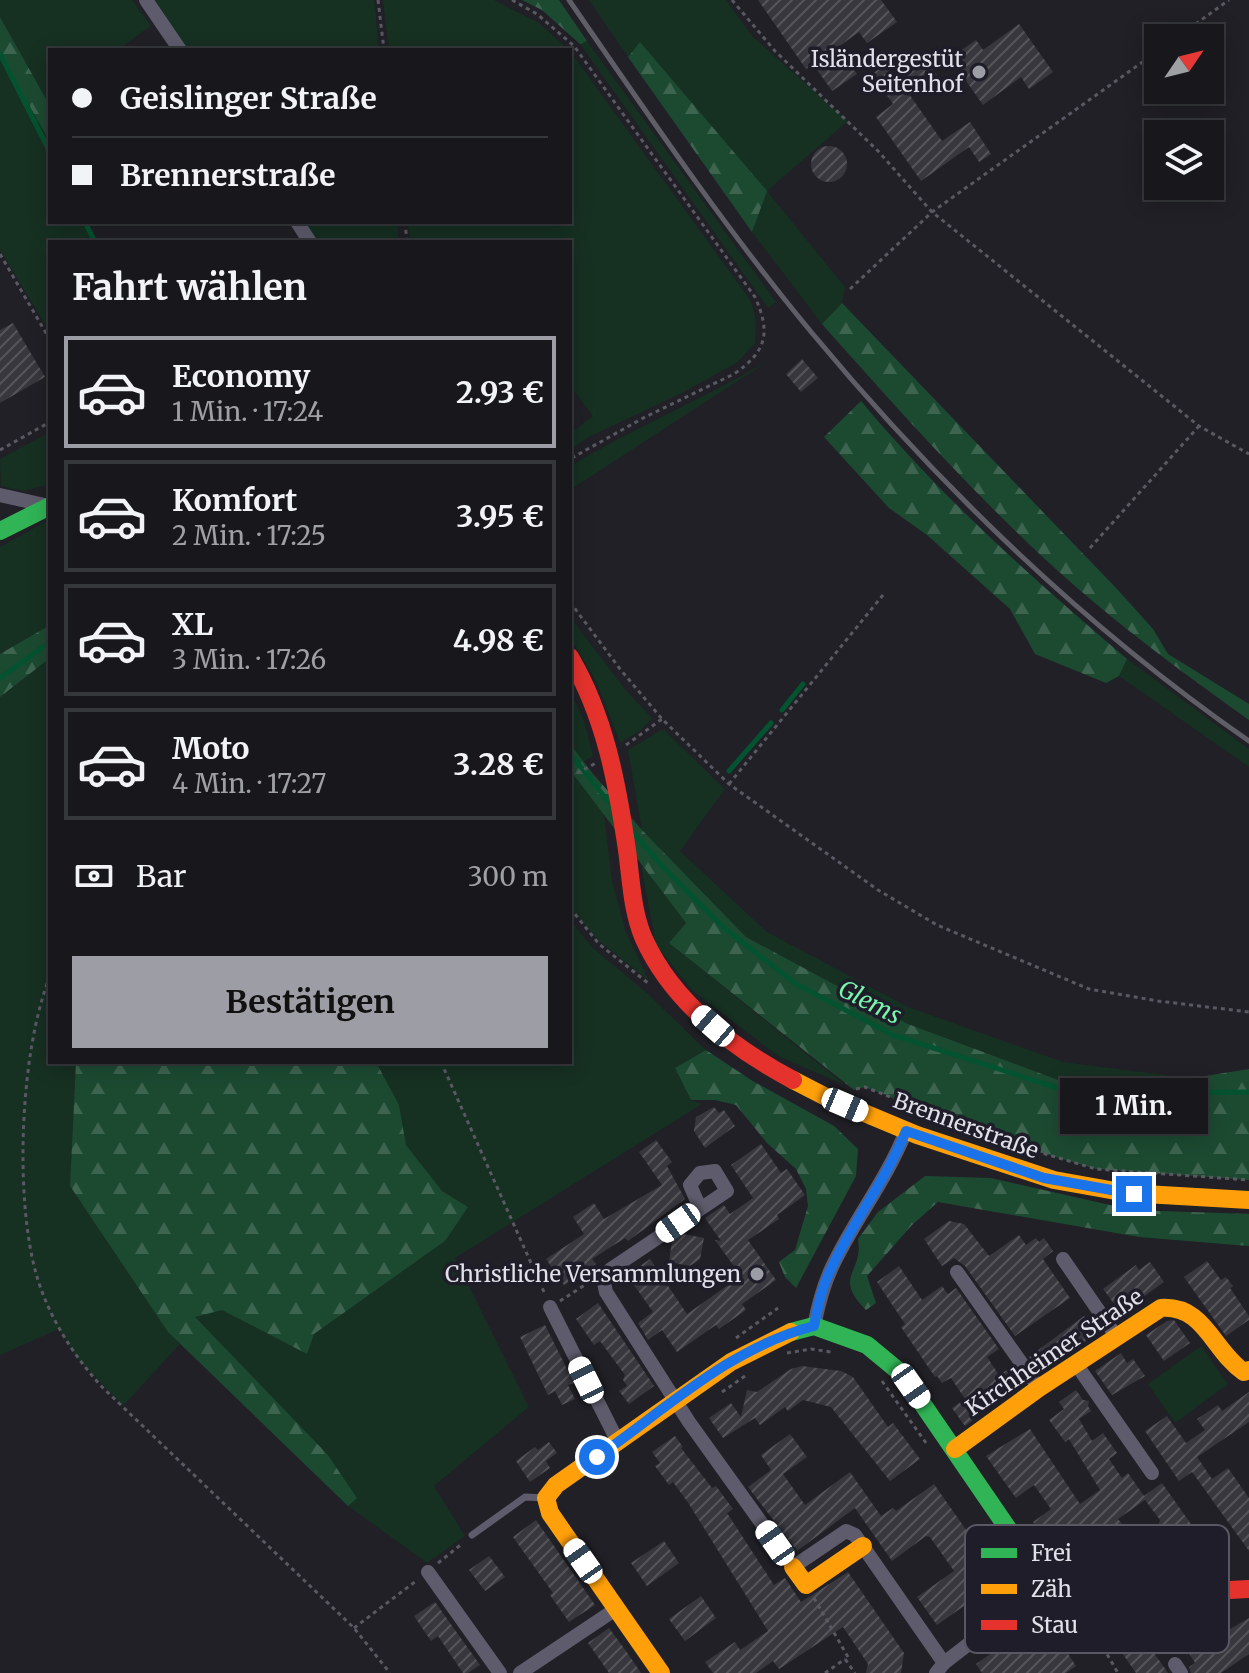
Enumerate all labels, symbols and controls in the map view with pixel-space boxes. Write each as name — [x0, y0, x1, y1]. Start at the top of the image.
north arrow — [1144, 24, 1224, 104]
map controls — [1144, 24, 1224, 200]
place label: Isländergestüt Seitenhof — [811, 45, 965, 98]
marker: Isländergestüt Seitenhof — [970, 63, 988, 81]
text: Geislinger Straße — [120, 79, 377, 117]
button: layers — [1144, 120, 1224, 200]
text: Brennerstraße — [120, 156, 336, 194]
text: Fahrt wählen — [72, 265, 307, 310]
icon: car — [76, 356, 148, 428]
text: Economy — [172, 357, 310, 395]
text: 2.93 € — [456, 373, 544, 411]
text: 1 Min. · 17:24 — [172, 395, 323, 428]
icon: car — [76, 480, 148, 552]
text: Komfort — [172, 481, 297, 519]
text: 3.95 € — [456, 497, 544, 535]
text: 2 Min. · 17:25 — [172, 519, 326, 552]
icon: car — [76, 604, 148, 676]
text: XL — [172, 605, 213, 643]
text: 4.98 € — [453, 621, 544, 659]
text: 3 Min. · 17:26 — [172, 643, 326, 676]
icon: car — [76, 728, 148, 800]
text: Moto — [172, 729, 250, 767]
text: 3.28 € — [453, 745, 544, 783]
text: 4 Min. · 17:27 — [172, 767, 326, 800]
icon: cash — [72, 854, 116, 898]
text: Bar — [136, 857, 186, 895]
text: 300 m — [468, 860, 548, 893]
button: Bestätigen — [72, 956, 548, 1048]
water label: Glems — [833, 973, 907, 1031]
car — [687, 1001, 739, 1051]
callout: 1 Min. — [1060, 1078, 1208, 1134]
car — [818, 1085, 872, 1125]
street label: Brennerstraße — [889, 1086, 1043, 1164]
text: 1 Min. — [1095, 1089, 1173, 1122]
route end — [1116, 1176, 1152, 1212]
car — [651, 1199, 705, 1247]
place label: Christliche Versammlungen — [445, 1260, 741, 1288]
marker: Christliche Versammlungen — [748, 1265, 766, 1283]
street label: Kirchheimer Straße — [960, 1282, 1148, 1422]
car — [565, 1353, 607, 1407]
car — [887, 1359, 935, 1413]
route start — [579, 1439, 615, 1475]
car — [751, 1516, 799, 1570]
legend — [965, 1525, 1229, 1653]
car — [559, 1534, 607, 1588]
text: Frei — [1031, 1539, 1072, 1567]
text: Zäh — [1031, 1575, 1072, 1603]
text: Stau — [1031, 1611, 1078, 1639]

